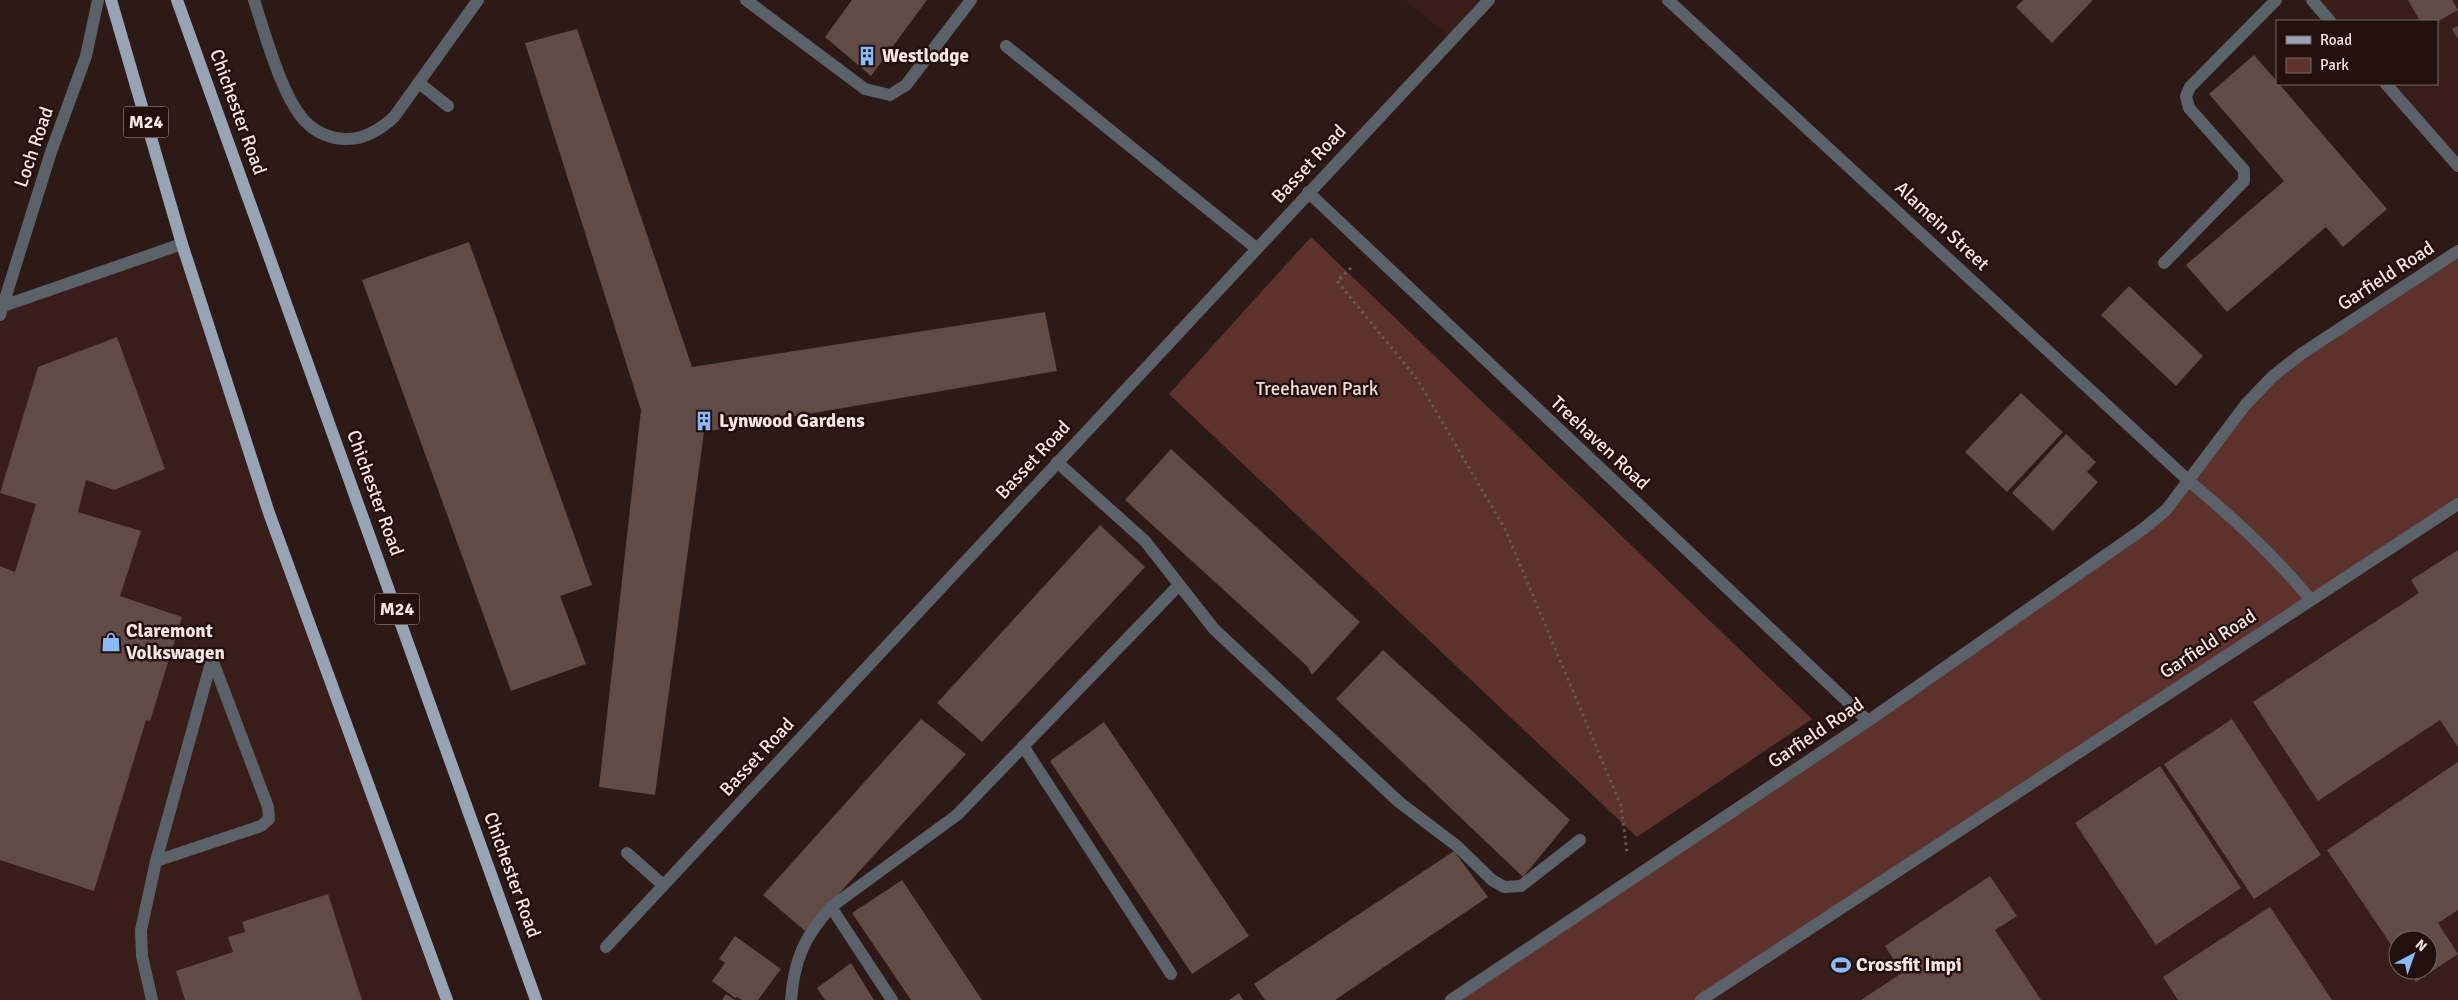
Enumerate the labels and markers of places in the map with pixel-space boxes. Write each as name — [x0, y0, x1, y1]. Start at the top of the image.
place label: Westlodge — [882, 44, 969, 68]
building icon: Westlodge — [856, 45, 878, 67]
place label: Lynwood Gardens — [719, 409, 865, 433]
building icon: Lynwood Gardens — [693, 410, 715, 432]
place label: Claremont Volkswagen — [126, 619, 225, 665]
shop icon: Claremont Volkswagen — [100, 631, 122, 653]
place label: Crossfit Impi — [1856, 953, 1962, 977]
sports icon: Crossfit Impi — [1830, 954, 1852, 976]

